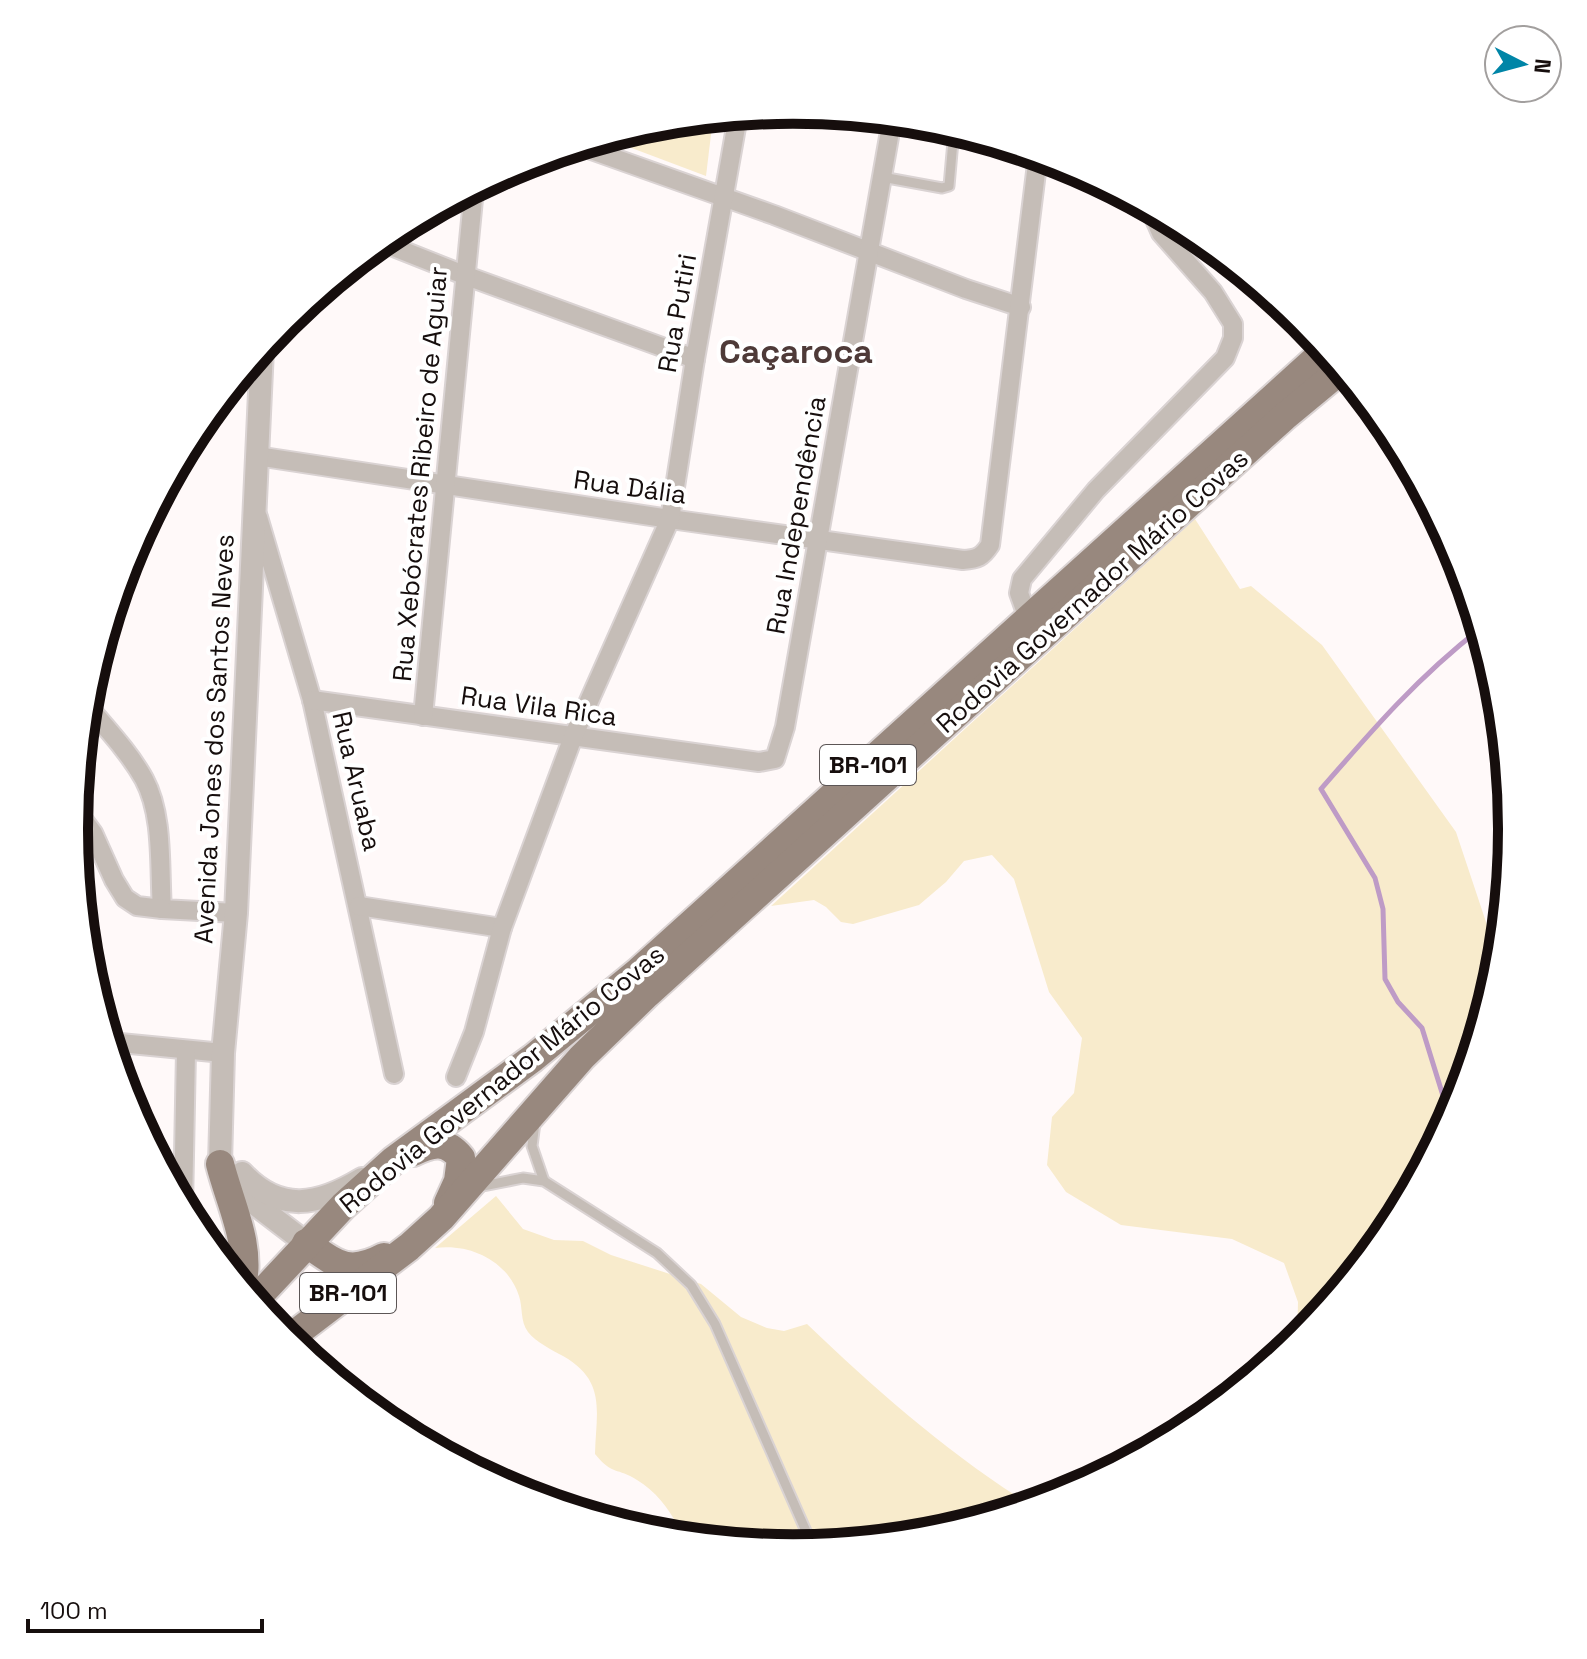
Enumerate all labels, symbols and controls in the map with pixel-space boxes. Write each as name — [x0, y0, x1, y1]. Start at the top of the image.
north arrow — [1483, 24, 1563, 104]
text: N — [1528, 57, 1558, 75]
street label: Rua Putiri — [650, 251, 704, 375]
street label: Rua Xebócrates Ribeiro de Aguiar — [385, 265, 455, 683]
district label: Caçaroca — [719, 330, 873, 373]
street label: Rua Independência — [758, 393, 834, 637]
street label: Rodovia Governador Mário Covas — [929, 442, 1255, 740]
street label: Rua Dália — [571, 462, 689, 512]
street label: Avenida Jones dos Santos Neves — [186, 533, 242, 945]
street label: Rua Vila Rica — [459, 678, 619, 734]
street label: Rua Aruaba — [324, 708, 390, 854]
road number: BR-101 — [820, 745, 916, 785]
street label: Rodovia Governador Mário Covas — [332, 937, 672, 1221]
road number: BR-101 — [300, 1273, 396, 1313]
scale bar — [28, 1583, 262, 1633]
text: 100 m — [40, 1595, 108, 1626]

